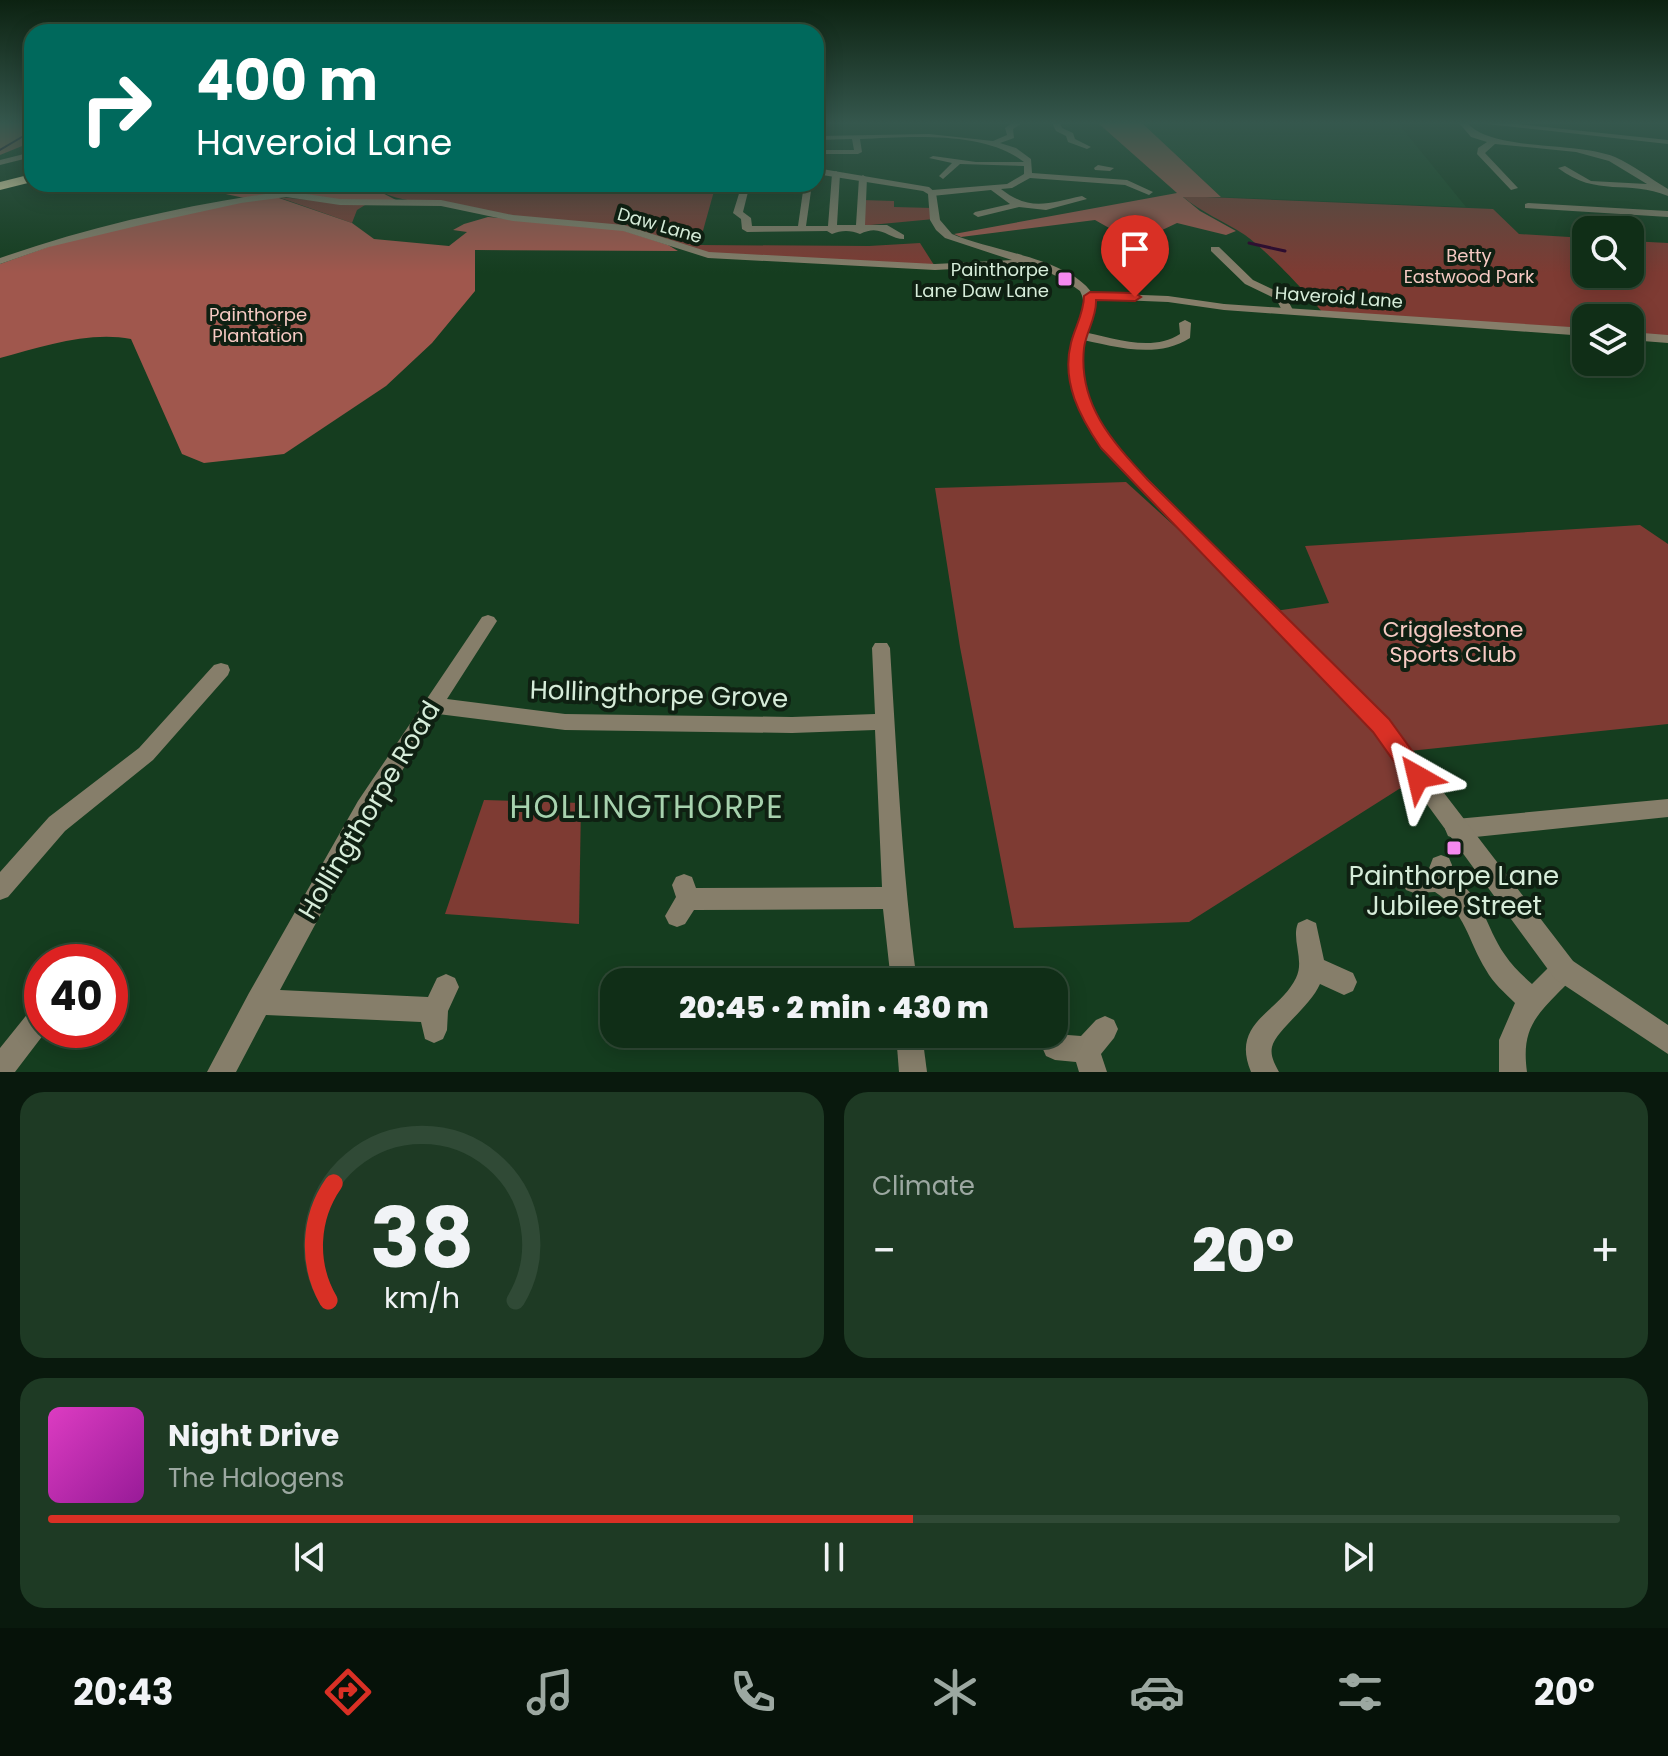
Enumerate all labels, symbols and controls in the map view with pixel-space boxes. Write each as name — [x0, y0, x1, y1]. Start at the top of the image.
text: 400 m — [196, 41, 378, 120]
icon: right — [64, 56, 168, 160]
text: Haveroid Lane — [196, 117, 452, 168]
street label: Daw Lane — [615, 201, 705, 249]
pin — [1101, 215, 1169, 297]
map controls — [1572, 216, 1644, 376]
button: search — [1572, 216, 1644, 288]
icon: arrive — [1113, 227, 1157, 271]
park label: Betty Eastwood Park — [1404, 243, 1535, 289]
place label: Painthorpe Lane Daw Lane — [914, 257, 1049, 303]
marker: Painthorpe Lane Daw Lane — [1056, 270, 1074, 288]
street label: Haveroid Lane — [1274, 280, 1404, 314]
park label: Painthorpe Plantation — [209, 302, 307, 348]
button: layers — [1572, 304, 1644, 376]
park label: Crigglestone Sports Club — [1383, 614, 1523, 670]
street label: Hollingthorpe Grove — [529, 672, 789, 716]
street label: Hollingthorpe Road — [290, 694, 448, 926]
position arrow — [1376, 735, 1460, 819]
district label: HOLLINGTHORPE — [509, 784, 785, 829]
marker: Painthorpe Lane Jubilee Street — [1445, 839, 1463, 857]
place label: Painthorpe Lane Jubilee Street — [1349, 858, 1559, 924]
speed limit sign: 40 — [24, 944, 128, 1048]
text: 20:45 · 2 min · 430 m — [679, 986, 989, 1029]
text: Climate — [872, 1168, 975, 1204]
text: 38 — [370, 1180, 474, 1296]
text: 20° — [1192, 1209, 1294, 1293]
text: − — [872, 1220, 896, 1281]
text: + — [1590, 1220, 1620, 1281]
text: km/h — [384, 1278, 460, 1318]
text: Night Drive — [168, 1414, 339, 1457]
text: The Halogens — [168, 1460, 344, 1496]
icon: previous — [288, 1535, 332, 1579]
icon: pause — [812, 1535, 856, 1579]
icon: next — [1336, 1535, 1380, 1579]
icon: directions — [320, 1664, 376, 1720]
icon: music — [522, 1664, 578, 1720]
icon: phone — [725, 1664, 781, 1720]
icon: climate — [927, 1664, 983, 1720]
icon: car — [1129, 1664, 1185, 1720]
icon: filters — [1332, 1664, 1388, 1720]
text: 20:43 — [73, 1667, 174, 1718]
text: 20° — [1534, 1667, 1595, 1718]

